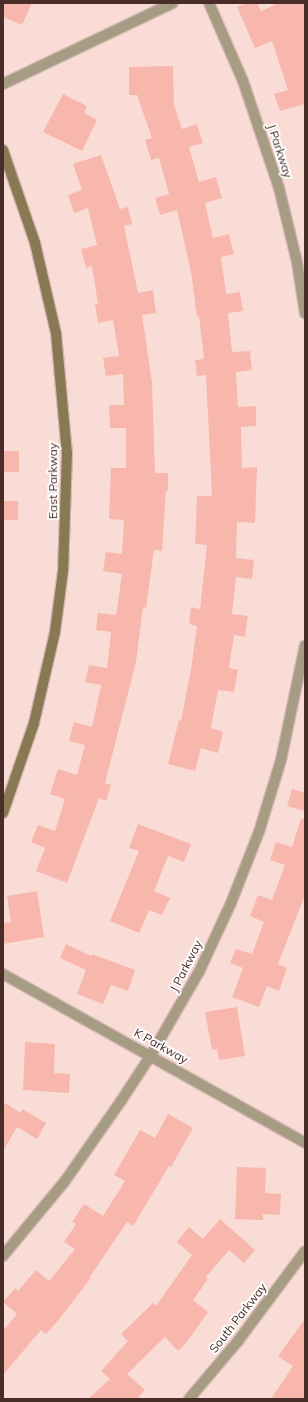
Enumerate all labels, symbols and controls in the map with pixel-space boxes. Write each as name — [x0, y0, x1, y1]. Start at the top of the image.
street label: J Parkway — [265, 122, 295, 180]
street label: East Parkway — [46, 443, 60, 519]
street label: J Parkway — [167, 938, 205, 994]
street label: K Parkway — [131, 1025, 191, 1067]
street label: South Parkway — [206, 1280, 270, 1356]

